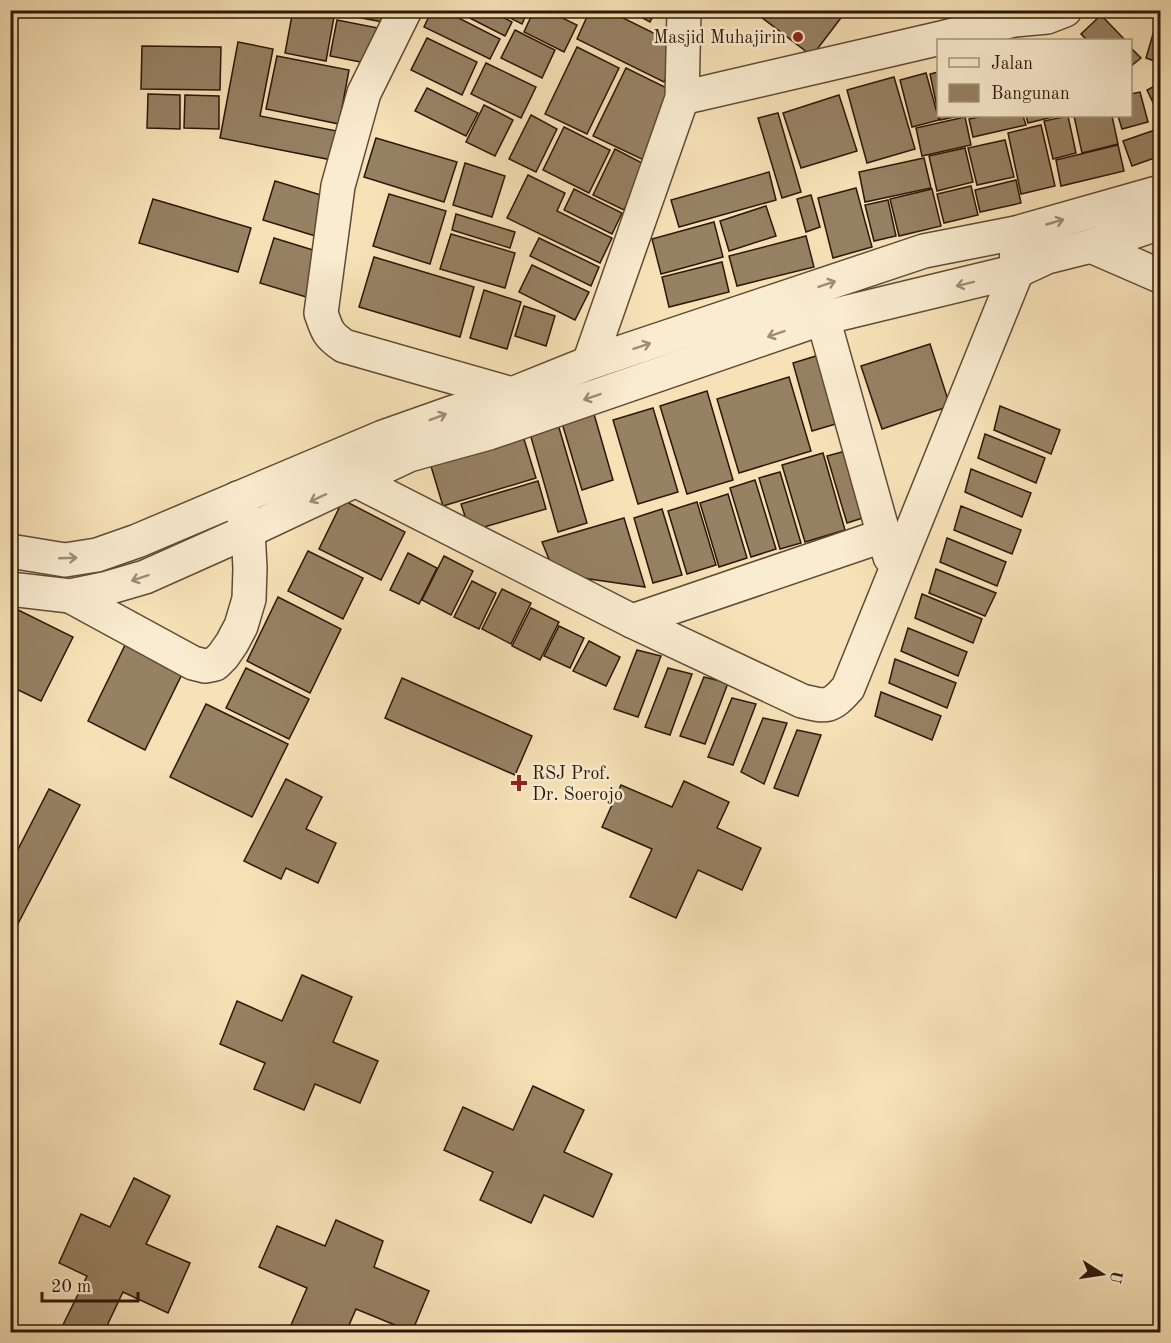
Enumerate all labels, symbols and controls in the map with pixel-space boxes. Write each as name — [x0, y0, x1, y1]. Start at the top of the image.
place label: Masjid Muhajirin — [653, 29, 786, 47]
marker: Masjid Muhajirin — [791, 30, 805, 44]
legend — [937, 39, 1132, 117]
text: Jalan — [991, 55, 1033, 73]
text: Bangunan — [991, 85, 1070, 103]
one-way arrow — [1045, 216, 1064, 227]
one-way arrow — [817, 278, 836, 289]
one-way arrow — [956, 279, 975, 291]
one-way arrow — [767, 329, 786, 340]
one-way arrow — [632, 340, 651, 351]
one-way arrow — [583, 393, 602, 404]
one-way arrow — [428, 411, 447, 422]
one-way arrow — [309, 492, 327, 504]
one-way arrow — [58, 552, 78, 564]
one-way arrow — [131, 573, 150, 584]
place label: RSJ Prof. Dr. Soerojo — [532, 765, 623, 804]
marker: RSJ Prof. Dr. Soerojo — [510, 774, 528, 792]
north arrow — [1072, 1244, 1132, 1304]
scale bar — [42, 1265, 138, 1303]
text: U — [1106, 1269, 1124, 1285]
text: 20 m — [51, 1278, 91, 1296]

